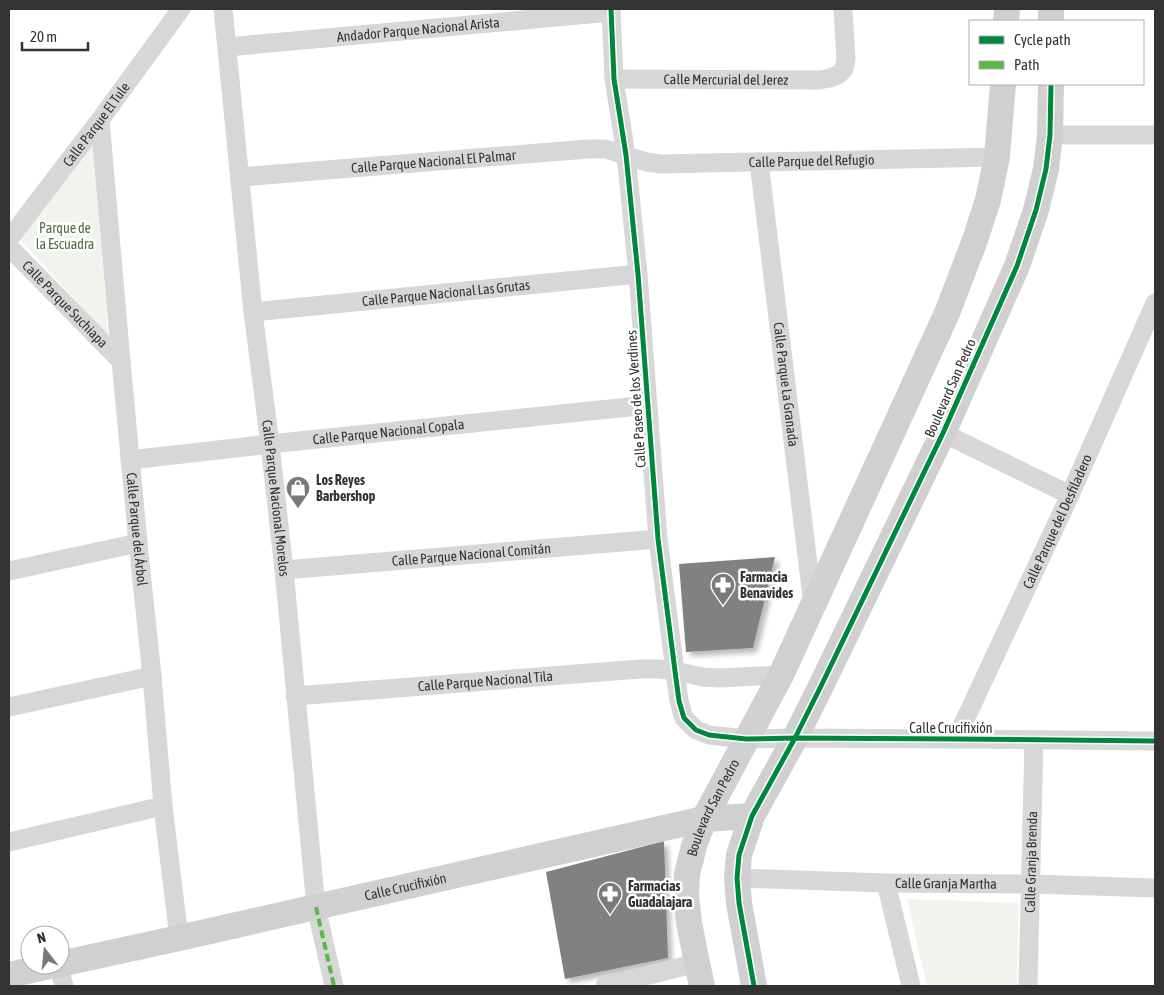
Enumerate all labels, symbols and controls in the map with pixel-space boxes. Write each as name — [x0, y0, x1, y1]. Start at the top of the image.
street label: Andador Parque Nacional Arista — [336, 14, 500, 45]
scale bar — [22, 20, 89, 52]
legend — [969, 20, 1144, 85]
text: 20 m — [30, 28, 57, 45]
text: Cycle path — [1014, 31, 1071, 48]
text: Path — [1014, 56, 1040, 73]
street label: Calle Mercurial del Jerez — [664, 71, 788, 88]
street label: Calle Parque El Tule — [59, 79, 133, 170]
street label: Calle Parque Nacional El Palmar — [350, 147, 517, 176]
street label: Calle Parque del Refugio — [749, 152, 875, 170]
park label: Parque de la Escuadra — [36, 220, 94, 252]
street label: Calle Parque Suchiapa — [19, 257, 111, 351]
street label: Calle Parque Nacional Las Grutas — [361, 277, 531, 309]
street label: Calle Parque La Granada — [771, 321, 802, 448]
street label: Calle Paseo de los Verdines — [623, 330, 649, 468]
street label: Boulevard San Pedro — [921, 336, 979, 440]
street label: Calle Parque Nacional Copala — [312, 416, 465, 448]
street label: Calle Parque Nacional Morelos — [259, 419, 293, 577]
street label: Calle Parque del Desfiladero — [1019, 452, 1095, 591]
street label: Calle Parque del Árbol — [123, 472, 151, 587]
place label: Los Reyes Barbershop — [316, 472, 376, 504]
shop icon: Los Reyes Barbershop — [285, 475, 311, 509]
street label: Calle Parque Nacional Comitán — [391, 540, 552, 569]
place label: Farmacia Benavides — [740, 569, 793, 601]
pharmacy icon: Farmacia Benavides — [710, 572, 736, 606]
street label: Calle Parque Nacional Tila — [417, 668, 554, 694]
street label: Calle Crucifixión — [909, 720, 993, 736]
street label: Boulevard San Pedro — [684, 756, 743, 858]
street label: Calle Granja Brenda — [1022, 811, 1040, 913]
street label: Calle Crucifixión — [363, 870, 448, 904]
street label: Calle Granja Martha — [895, 875, 997, 892]
place label: Farmacias Guadalajara — [628, 878, 693, 910]
pharmacy icon: Farmacias Guadalajara — [597, 881, 623, 915]
north arrow — [20, 925, 70, 975]
text: N — [35, 929, 48, 946]

